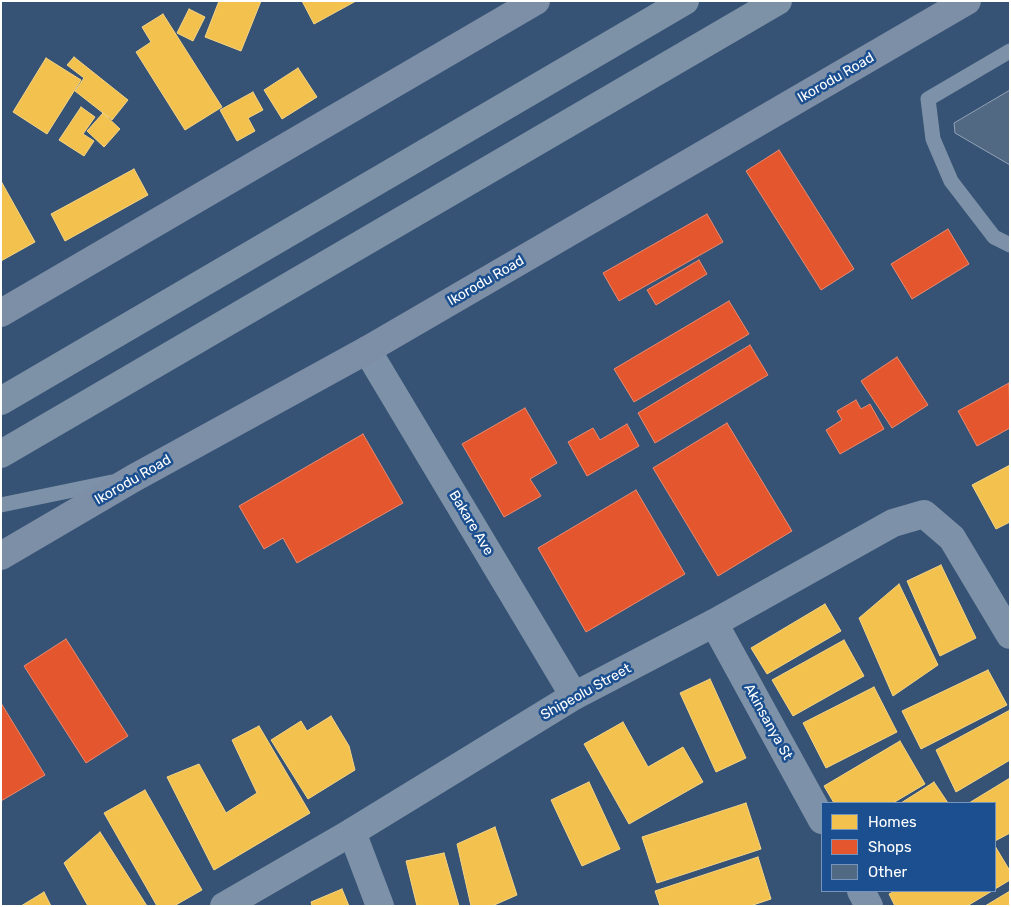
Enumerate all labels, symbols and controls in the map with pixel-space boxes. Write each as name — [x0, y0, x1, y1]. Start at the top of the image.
street label: Ikorodu Road — [795, 49, 877, 107]
street label: Ikorodu Road — [445, 252, 527, 310]
street label: Ikorodu Road — [92, 451, 174, 509]
street label: Bakare Ave — [445, 488, 497, 558]
street label: Shipeolu Street — [538, 660, 634, 724]
street label: Akinsanya St — [740, 681, 796, 763]
legend — [821, 802, 996, 892]
text: Homes — [868, 813, 917, 831]
text: Shops — [868, 838, 912, 856]
text: Other — [868, 863, 907, 881]

